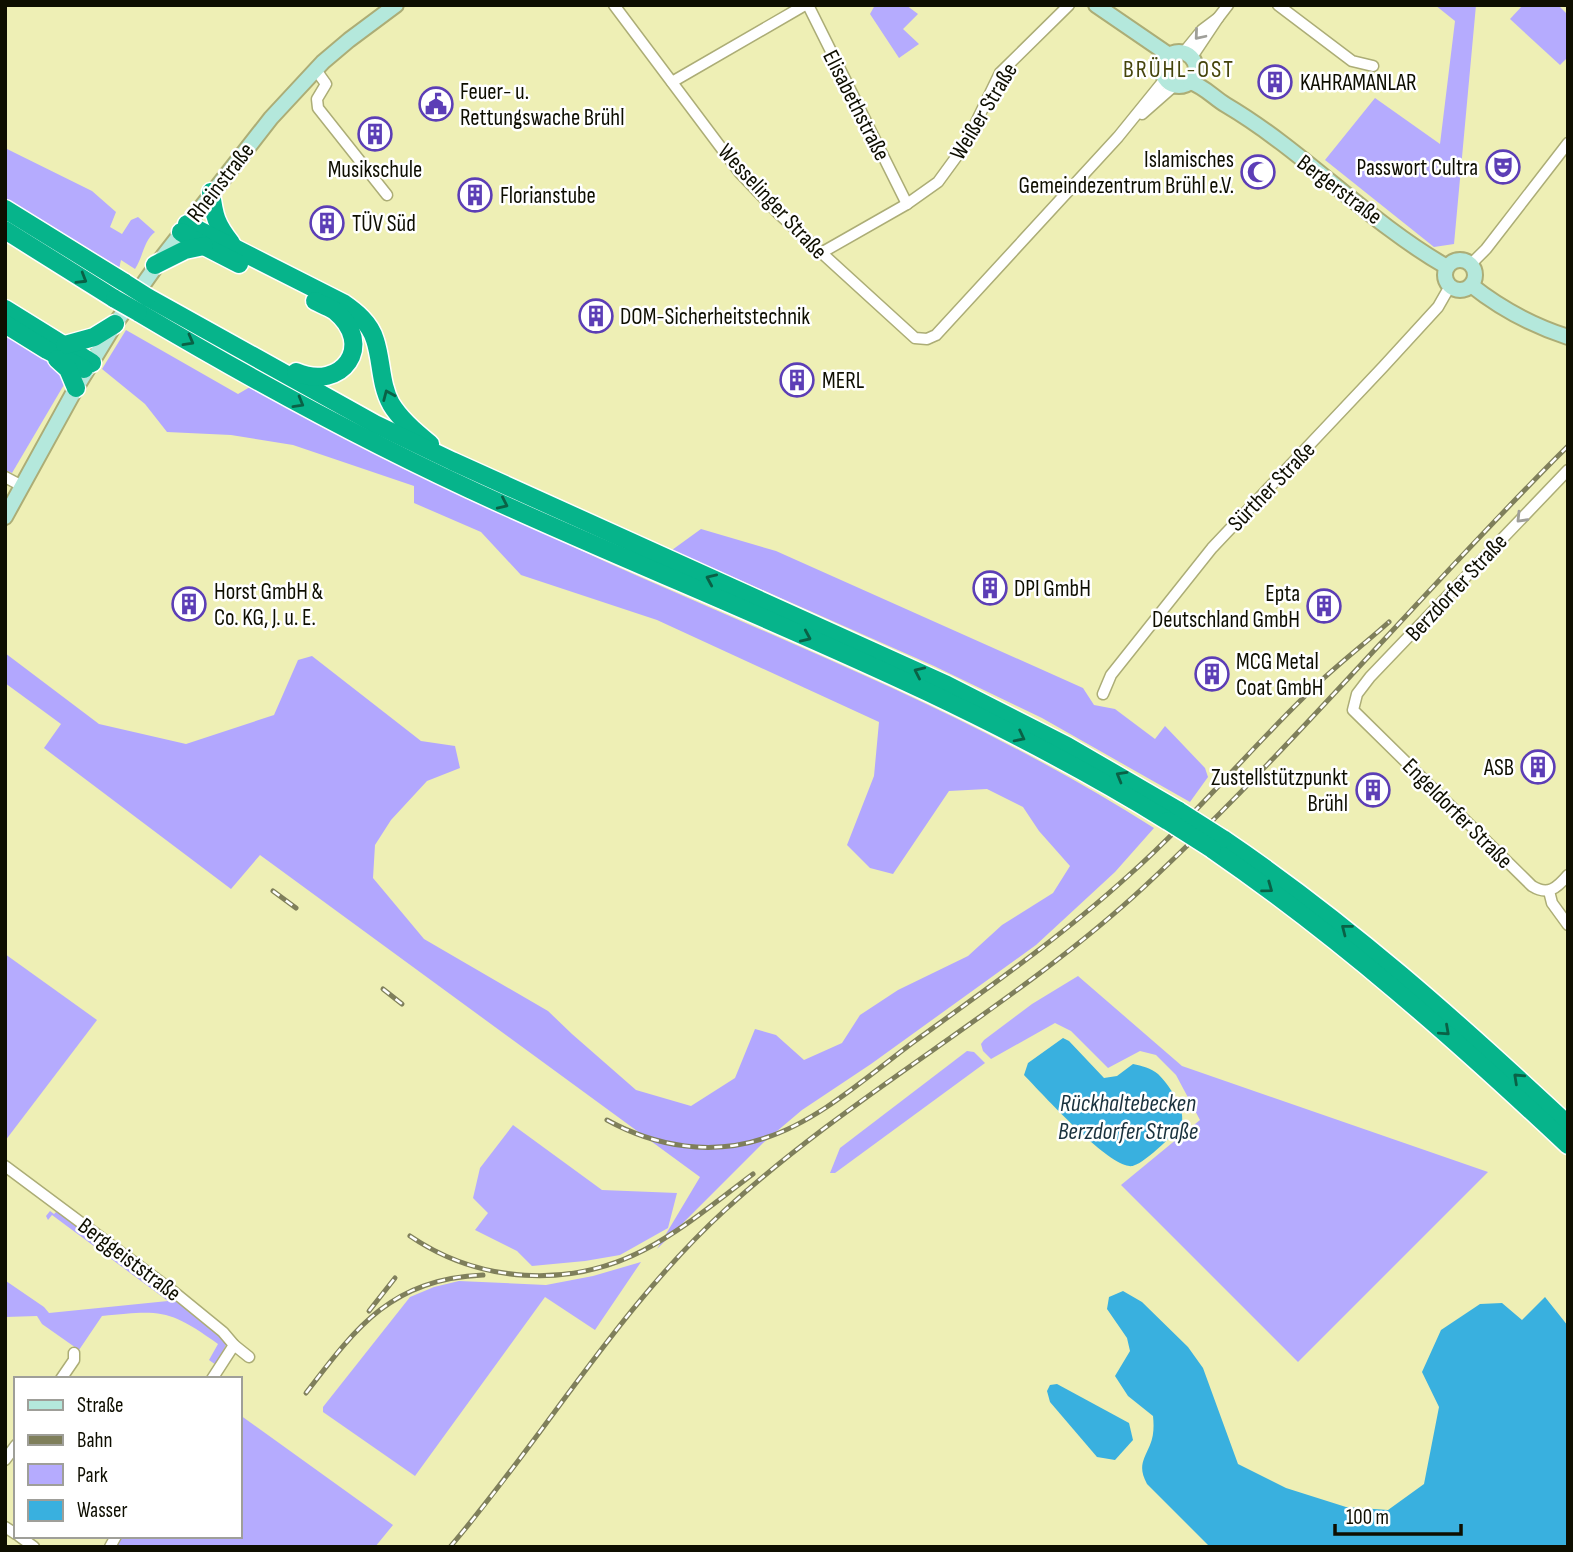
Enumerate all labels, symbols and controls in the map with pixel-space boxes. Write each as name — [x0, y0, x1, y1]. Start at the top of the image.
one-way arrow — [1195, 27, 1208, 39]
street label: Elisabethstraße — [816, 45, 896, 165]
district label: BRÜHL-OST — [1123, 55, 1235, 84]
street label: Weißer Straße — [944, 58, 1024, 165]
building icon: KAHRAMANLAR — [1256, 63, 1294, 101]
place label: KAHRAMANLAR — [1300, 69, 1417, 97]
place label: Feuer- u. Rettungswache Brühl — [460, 78, 624, 132]
public building icon: Feuer- u. Rettungswache Brühl — [417, 85, 455, 123]
building icon: Musikschule — [356, 115, 394, 153]
street label: Rheinstraße — [181, 137, 260, 228]
street label: Wesselinger Straße — [712, 138, 833, 265]
place label: Islamisches Gemeindezentrum Brühl e.V. — [1019, 146, 1234, 200]
theatre icon: Passwort Cultra — [1484, 148, 1522, 186]
street label: Bergerstraße — [1291, 149, 1387, 231]
mosque icon: Islamisches Gemeindezentrum Brühl e.V. — [1239, 153, 1277, 191]
place label: Passwort Cultra — [1356, 154, 1478, 182]
place label: Musikschule — [328, 156, 422, 184]
building icon: Florianstube — [456, 176, 494, 214]
place label: Florianstube — [500, 182, 596, 210]
building icon: TÜV Süd — [308, 204, 346, 242]
place label: TÜV Süd — [352, 210, 416, 238]
one-way arrow — [74, 271, 87, 284]
building icon: DOM-Sicherheitstechnik — [577, 297, 615, 335]
place label: DOM-Sicherheitstechnik — [620, 303, 810, 331]
one-way arrow — [181, 333, 194, 346]
building icon: MERL — [778, 361, 816, 399]
place label: MERL — [822, 367, 865, 395]
one-way arrow — [382, 390, 396, 403]
one-way arrow — [292, 395, 304, 408]
street label: Sürther Straße — [1222, 436, 1321, 537]
one-way arrow — [496, 496, 508, 510]
one-way arrow — [1517, 510, 1530, 523]
street label: Berzdorfer Straße — [1400, 528, 1514, 647]
building icon: DPI GmbH — [971, 569, 1009, 607]
one-way arrow — [706, 573, 718, 587]
place label: DPI GmbH — [1014, 575, 1091, 603]
place label: Horst GmbH & Co. KG, J. u. E. — [214, 578, 324, 632]
place label: Epta Deutschland GmbH — [1152, 580, 1300, 634]
building icon: Horst GmbH & Co. KG, J. u. E. — [170, 585, 208, 623]
building icon: Epta Deutschland GmbH — [1305, 587, 1343, 625]
one-way arrow — [799, 629, 811, 643]
place label: MCG Metal Coat GmbH — [1236, 648, 1324, 702]
building icon: MCG Metal Coat GmbH — [1193, 655, 1231, 693]
one-way arrow — [913, 666, 926, 680]
one-way arrow — [1013, 729, 1025, 743]
building icon: ASB — [1519, 748, 1557, 786]
street label: Engeldorfer Straße — [1396, 753, 1518, 875]
place label: ASB — [1483, 754, 1514, 782]
place label: Zustellstützpunkt Brühl — [1211, 764, 1348, 818]
one-way arrow — [1115, 771, 1128, 784]
building icon: Zustellstützpunkt Brühl — [1354, 771, 1392, 809]
one-way arrow — [1260, 880, 1273, 892]
one-way arrow — [1342, 924, 1354, 937]
one-way arrow — [1437, 1023, 1450, 1035]
one-way arrow — [1513, 1074, 1526, 1086]
water label: Rückhaltebecken Berzdorfer Straße — [1058, 1089, 1198, 1146]
street label: Berggeiststraße — [72, 1212, 186, 1308]
legend — [14, 1377, 242, 1538]
text: Straße — [77, 1393, 123, 1418]
text: Bahn — [77, 1428, 112, 1453]
text: Park — [77, 1463, 108, 1488]
scale bar — [1335, 1492, 1461, 1536]
text: Wasser — [77, 1498, 128, 1523]
text: 100 m — [1346, 1505, 1389, 1530]

